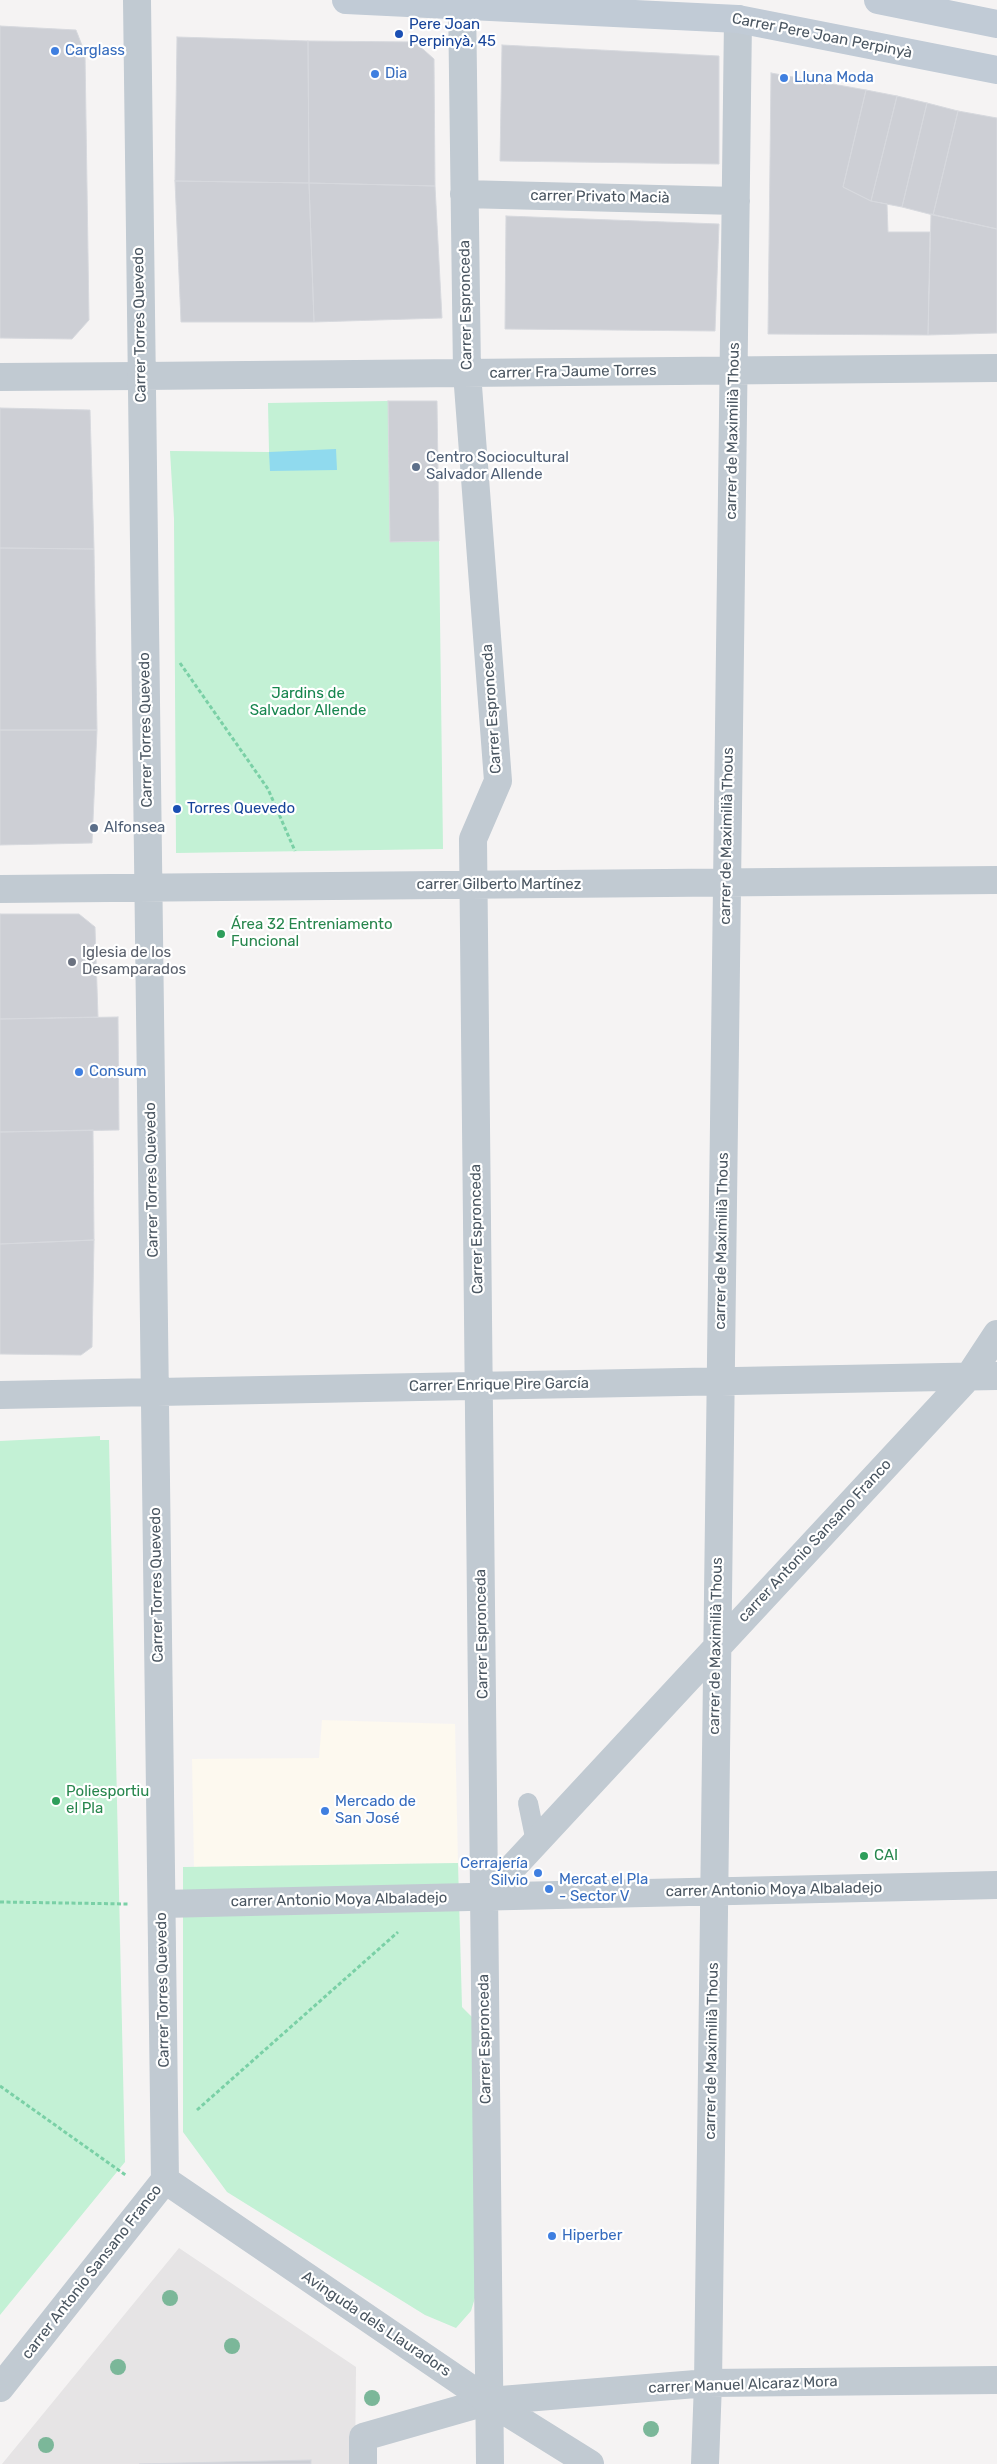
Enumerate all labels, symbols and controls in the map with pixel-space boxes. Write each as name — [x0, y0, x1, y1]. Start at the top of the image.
street label: Carrer Pere Joan Perpinyà — [730, 10, 914, 62]
place label: Pere Joan Perpinyà, 45 — [409, 16, 496, 51]
marker: Pere Joan Perpinyà, 45 — [393, 28, 405, 40]
place label: Carglass — [65, 42, 125, 60]
marker: Carglass — [49, 45, 61, 57]
place label: Dia — [385, 65, 407, 83]
marker: Dia — [369, 68, 381, 80]
place label: Lluna Moda — [794, 69, 874, 87]
marker: Lluna Moda — [778, 72, 790, 84]
street label: carrer Privato Macià — [530, 187, 670, 207]
street label: Carrer Espronceda — [456, 240, 476, 370]
street label: Carrer Torres Quevedo — [130, 247, 150, 403]
street label: carrer de Maximilià Thous — [722, 342, 744, 520]
street label: carrer Fra Jaume Torres — [489, 362, 657, 382]
place label: Centro Sociocultural Salvador Allende — [426, 449, 569, 484]
marker: Centro Sociocultural Salvador Allende — [410, 461, 422, 473]
street label: Carrer Espronceda — [478, 643, 506, 775]
street label: Carrer Torres Quevedo — [136, 652, 156, 808]
park label: Jardins de Salvador Allende — [250, 685, 366, 720]
street label: carrer de Maximilià Thous — [716, 747, 738, 925]
place label: Torres Quevedo — [187, 800, 295, 818]
marker: Torres Quevedo — [171, 803, 183, 815]
place label: Alfonsea — [104, 819, 165, 837]
marker: Alfonsea — [88, 822, 100, 834]
street label: carrer Gilberto Martínez — [417, 876, 581, 894]
place label: Área 32 Entreniamento Funcional — [231, 916, 393, 951]
marker: Área 32 Entreniamento Funcional — [215, 928, 227, 940]
place label: Iglesia de los Desamparados — [82, 944, 186, 979]
marker: Iglesia de los Desamparados — [66, 956, 78, 968]
place label: Consum — [89, 1063, 147, 1081]
marker: Consum — [73, 1066, 85, 1078]
street label: Carrer Torres Quevedo — [142, 1102, 162, 1258]
street label: carrer de Maximilià Thous — [711, 1152, 733, 1330]
street label: Carrer Espronceda — [467, 1164, 487, 1294]
street label: Carrer Enrique Pire García — [409, 1374, 589, 1396]
street label: carrer Antonio Sansano Franco — [735, 1456, 895, 1626]
street label: Carrer Torres Quevedo — [147, 1507, 167, 1663]
street label: carrer de Maximilià Thous — [705, 1557, 727, 1735]
street label: Carrer Espronceda — [472, 1569, 492, 1699]
place label: Poliesportiu el Pla — [66, 1783, 149, 1818]
place label: Mercado de San José — [335, 1793, 416, 1828]
marker: Poliesportiu el Pla — [50, 1795, 62, 1807]
marker: Mercado de San José — [319, 1805, 331, 1817]
place label: CAI — [874, 1847, 898, 1865]
marker: CAI — [858, 1850, 870, 1862]
place label: Cerrajería Silvio — [460, 1855, 528, 1890]
marker: Cerrajería Silvio — [532, 1867, 544, 1879]
place label: Mercat el Pla - Sector V — [559, 1871, 648, 1906]
street label: carrer Antonio Moya Albaladejo — [665, 1879, 883, 1901]
marker: Mercat el Pla - Sector V — [543, 1883, 555, 1895]
street label: carrer Antonio Moya Albaladejo — [230, 1889, 448, 1911]
street label: Carrer Torres Quevedo — [153, 1912, 173, 2068]
street label: carrer de Maximilià Thous — [701, 1962, 723, 2140]
street label: Carrer Espronceda — [475, 1974, 495, 2104]
street label: carrer Antonio Sansano Franco — [18, 2181, 166, 2363]
place label: Hiperber — [562, 2227, 622, 2245]
marker: Hiperber — [546, 2230, 558, 2242]
street label: Avinguda dels Llauradors — [298, 2267, 454, 2381]
street label: carrer Manuel Alcaraz Mora — [648, 2373, 838, 2397]

